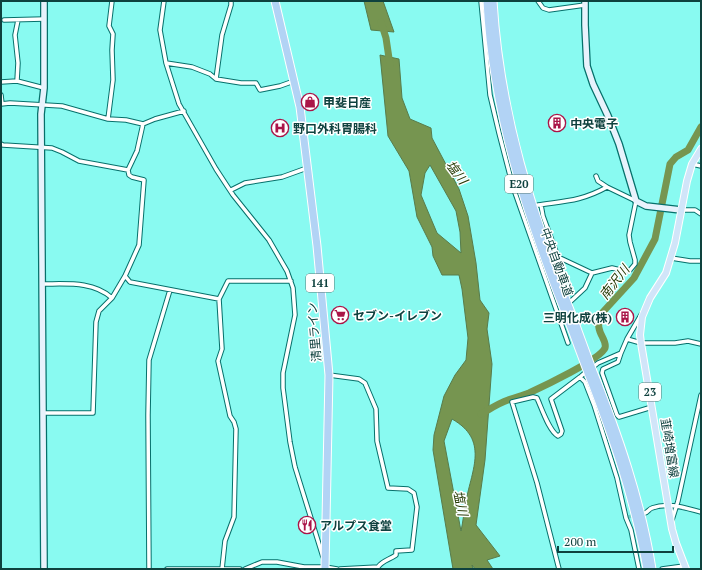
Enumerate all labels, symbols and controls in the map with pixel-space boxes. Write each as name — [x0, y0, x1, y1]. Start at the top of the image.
shop icon: 甲斐日産 — [300, 92, 320, 112]
place label: 甲斐日産 — [323, 95, 371, 110]
building icon: 中央電子 — [547, 113, 567, 133]
place label: 中央電子 — [570, 116, 618, 131]
hospital icon: 野口外科胃腸科 — [270, 118, 290, 138]
place label: 野口外科胃腸科 — [293, 121, 377, 136]
water label: 塩川 — [442, 156, 473, 189]
road number: E20 — [505, 175, 533, 193]
street label: 中央自動車道 — [538, 226, 576, 298]
water label: 南沢川 — [595, 260, 634, 303]
road number: 141 — [306, 274, 334, 292]
street label: 清里ライン — [304, 301, 324, 363]
supermarket icon: セブン-イレブン — [330, 305, 350, 325]
building icon: 三明化成(株) — [615, 307, 635, 327]
place label: セブン-イレブン — [353, 308, 442, 323]
place label: 三明化成(株) — [543, 310, 612, 325]
road number: 23 — [639, 383, 661, 401]
street label: 韮崎増富線 — [658, 417, 682, 479]
water label: 塩川 — [449, 488, 473, 520]
restaurant icon: アルプス食堂 — [297, 515, 317, 535]
place label: アルプス食堂 — [320, 518, 392, 533]
scale bar — [558, 528, 673, 554]
text: 200 m — [564, 534, 597, 549]

